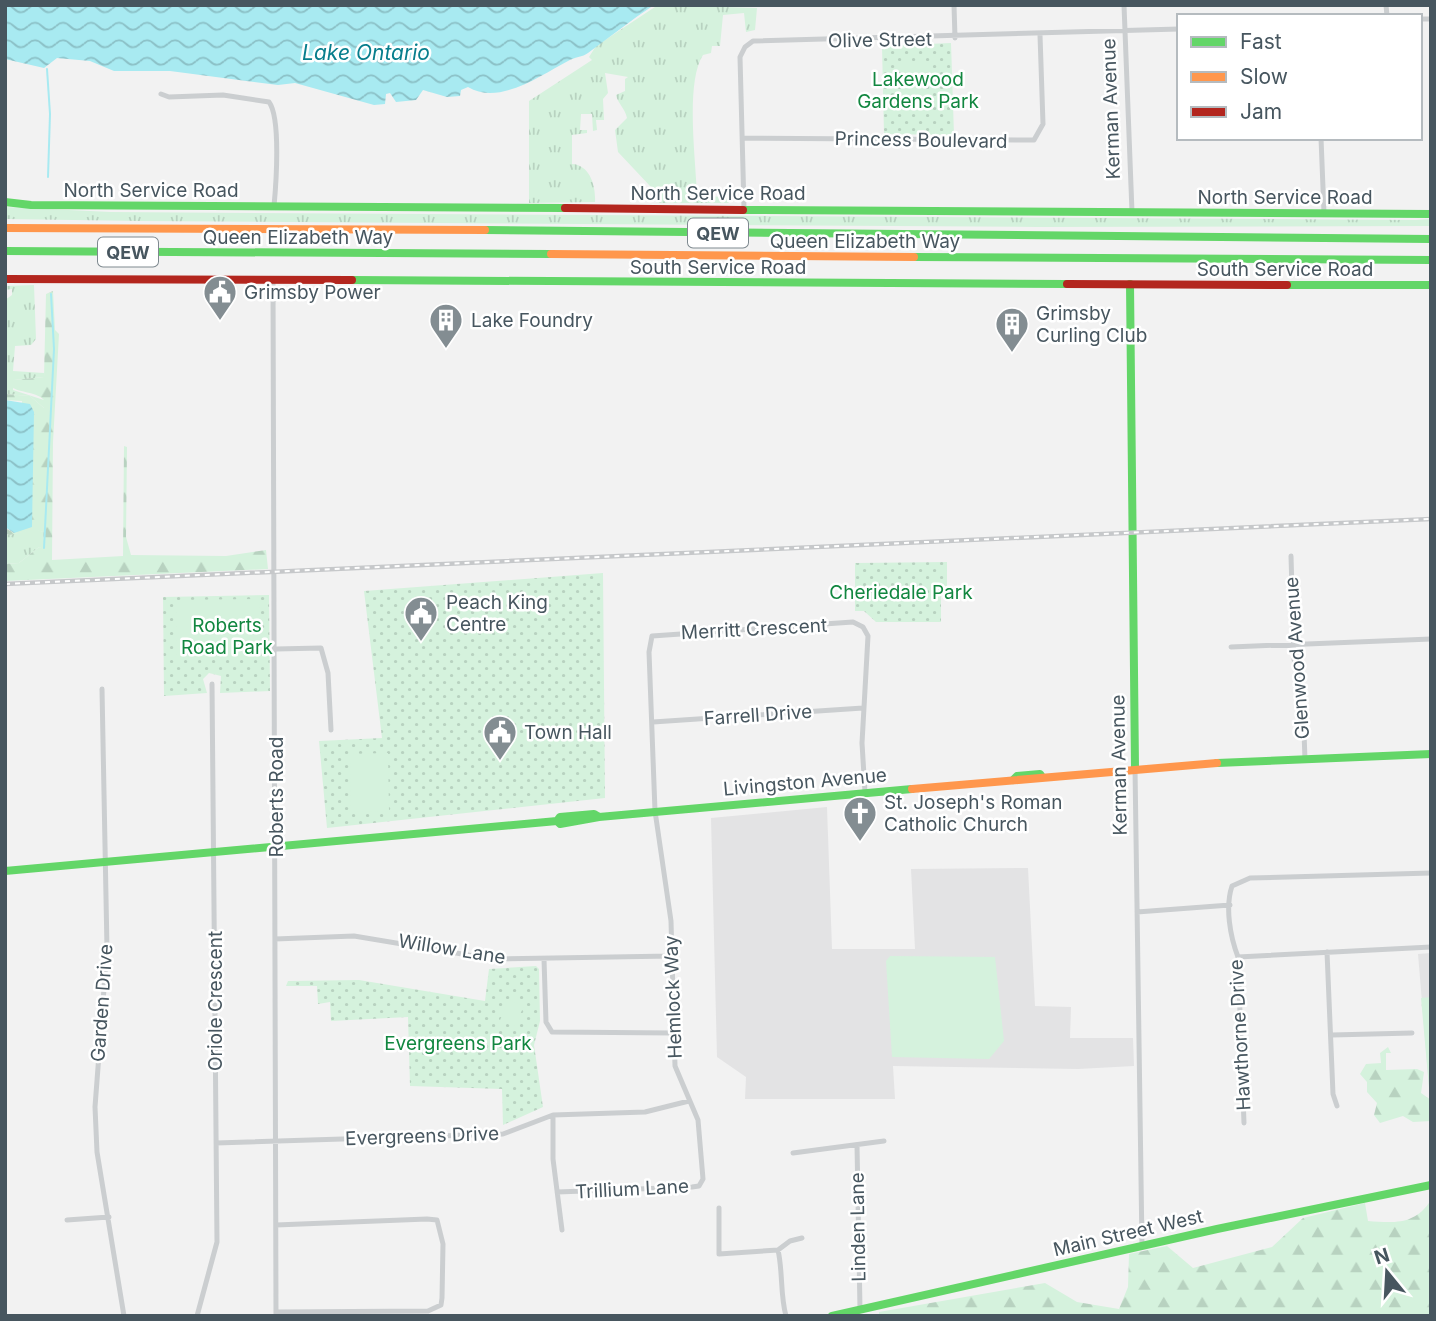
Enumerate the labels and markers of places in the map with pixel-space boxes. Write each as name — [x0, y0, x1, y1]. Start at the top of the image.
public building icon: Grimsby Power — [201, 273, 239, 322]
place label: Grimsby Power — [244, 281, 381, 304]
building icon: Lake Foundry — [427, 301, 465, 350]
place label: Grimsby Curling Club — [1036, 302, 1147, 347]
building icon: Grimsby Curling Club — [993, 305, 1031, 354]
place label: Lake Foundry — [471, 309, 593, 332]
place label: Peach King Centre — [446, 591, 548, 636]
public building icon: Peach King Centre — [402, 594, 440, 643]
public building icon: Town Hall — [481, 713, 519, 762]
place label: Town Hall — [524, 721, 612, 744]
place label: St. Joseph's Roman Catholic Church — [884, 791, 1062, 836]
church icon: St. Joseph's Roman Catholic Church — [841, 794, 879, 843]

